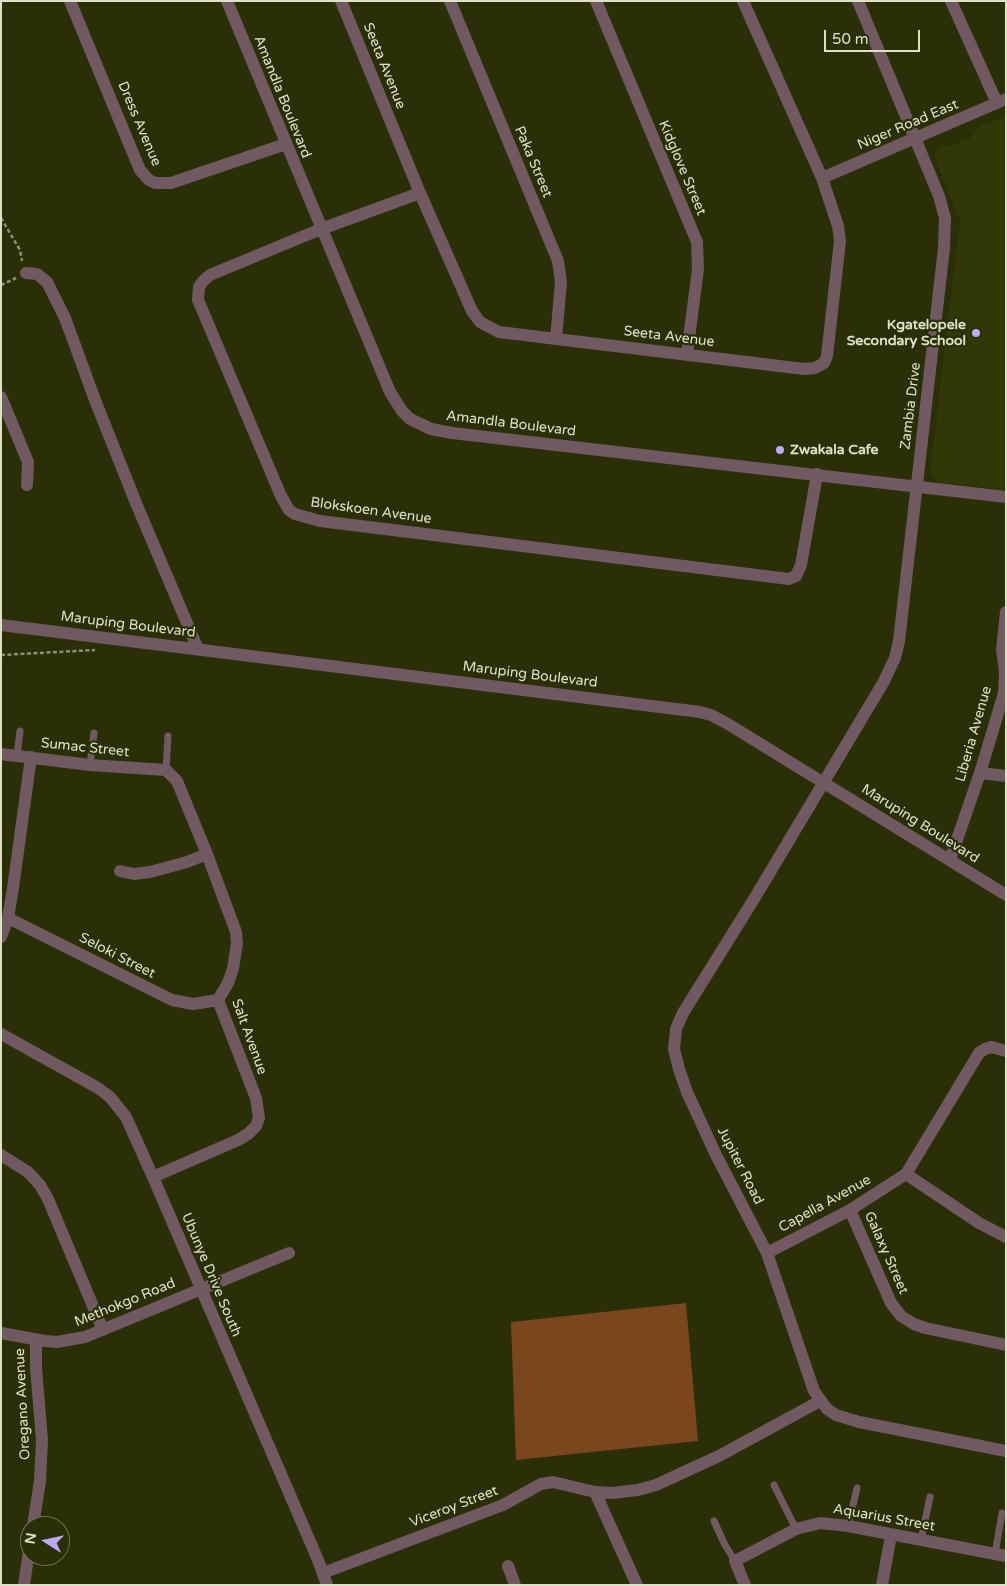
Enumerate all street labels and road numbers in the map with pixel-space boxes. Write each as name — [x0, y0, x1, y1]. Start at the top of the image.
street label: Seeta Avenue — [359, 20, 409, 112]
street label: Amandla Boulevard — [250, 33, 314, 161]
street label: Dress Avenue — [114, 79, 164, 169]
street label: Niger Road East — [855, 96, 961, 154]
street label: Kidglove Street — [654, 118, 710, 218]
street label: Paka Street — [510, 124, 556, 200]
street label: Seeta Avenue — [623, 323, 715, 351]
street label: Zambia Drive — [897, 361, 925, 451]
street label: Amandla Boulevard — [445, 408, 577, 440]
street label: Blokskoen Avenue — [309, 494, 433, 528]
street label: Maruping Boulevard — [60, 608, 196, 642]
street label: Maruping Boulevard — [462, 658, 598, 692]
street label: Liberia Avenue — [952, 684, 996, 784]
street label: Sumac Street — [40, 735, 130, 761]
street label: Maruping Boulevard — [858, 781, 982, 867]
street label: Seloki Street — [76, 930, 158, 982]
street label: Salt Avenue — [228, 997, 270, 1077]
street label: Jupiter Road — [713, 1124, 767, 1208]
street label: Capella Avenue — [776, 1172, 874, 1236]
street label: Galaxy Street — [860, 1209, 912, 1297]
street label: Ubunye Drive South — [177, 1211, 245, 1339]
street label: Methokgo Road — [72, 1275, 178, 1331]
street label: Oregano Avenue — [12, 1348, 34, 1460]
street label: Viceroy Street — [408, 1482, 500, 1532]
street label: Aquarius Street — [832, 1501, 936, 1535]

